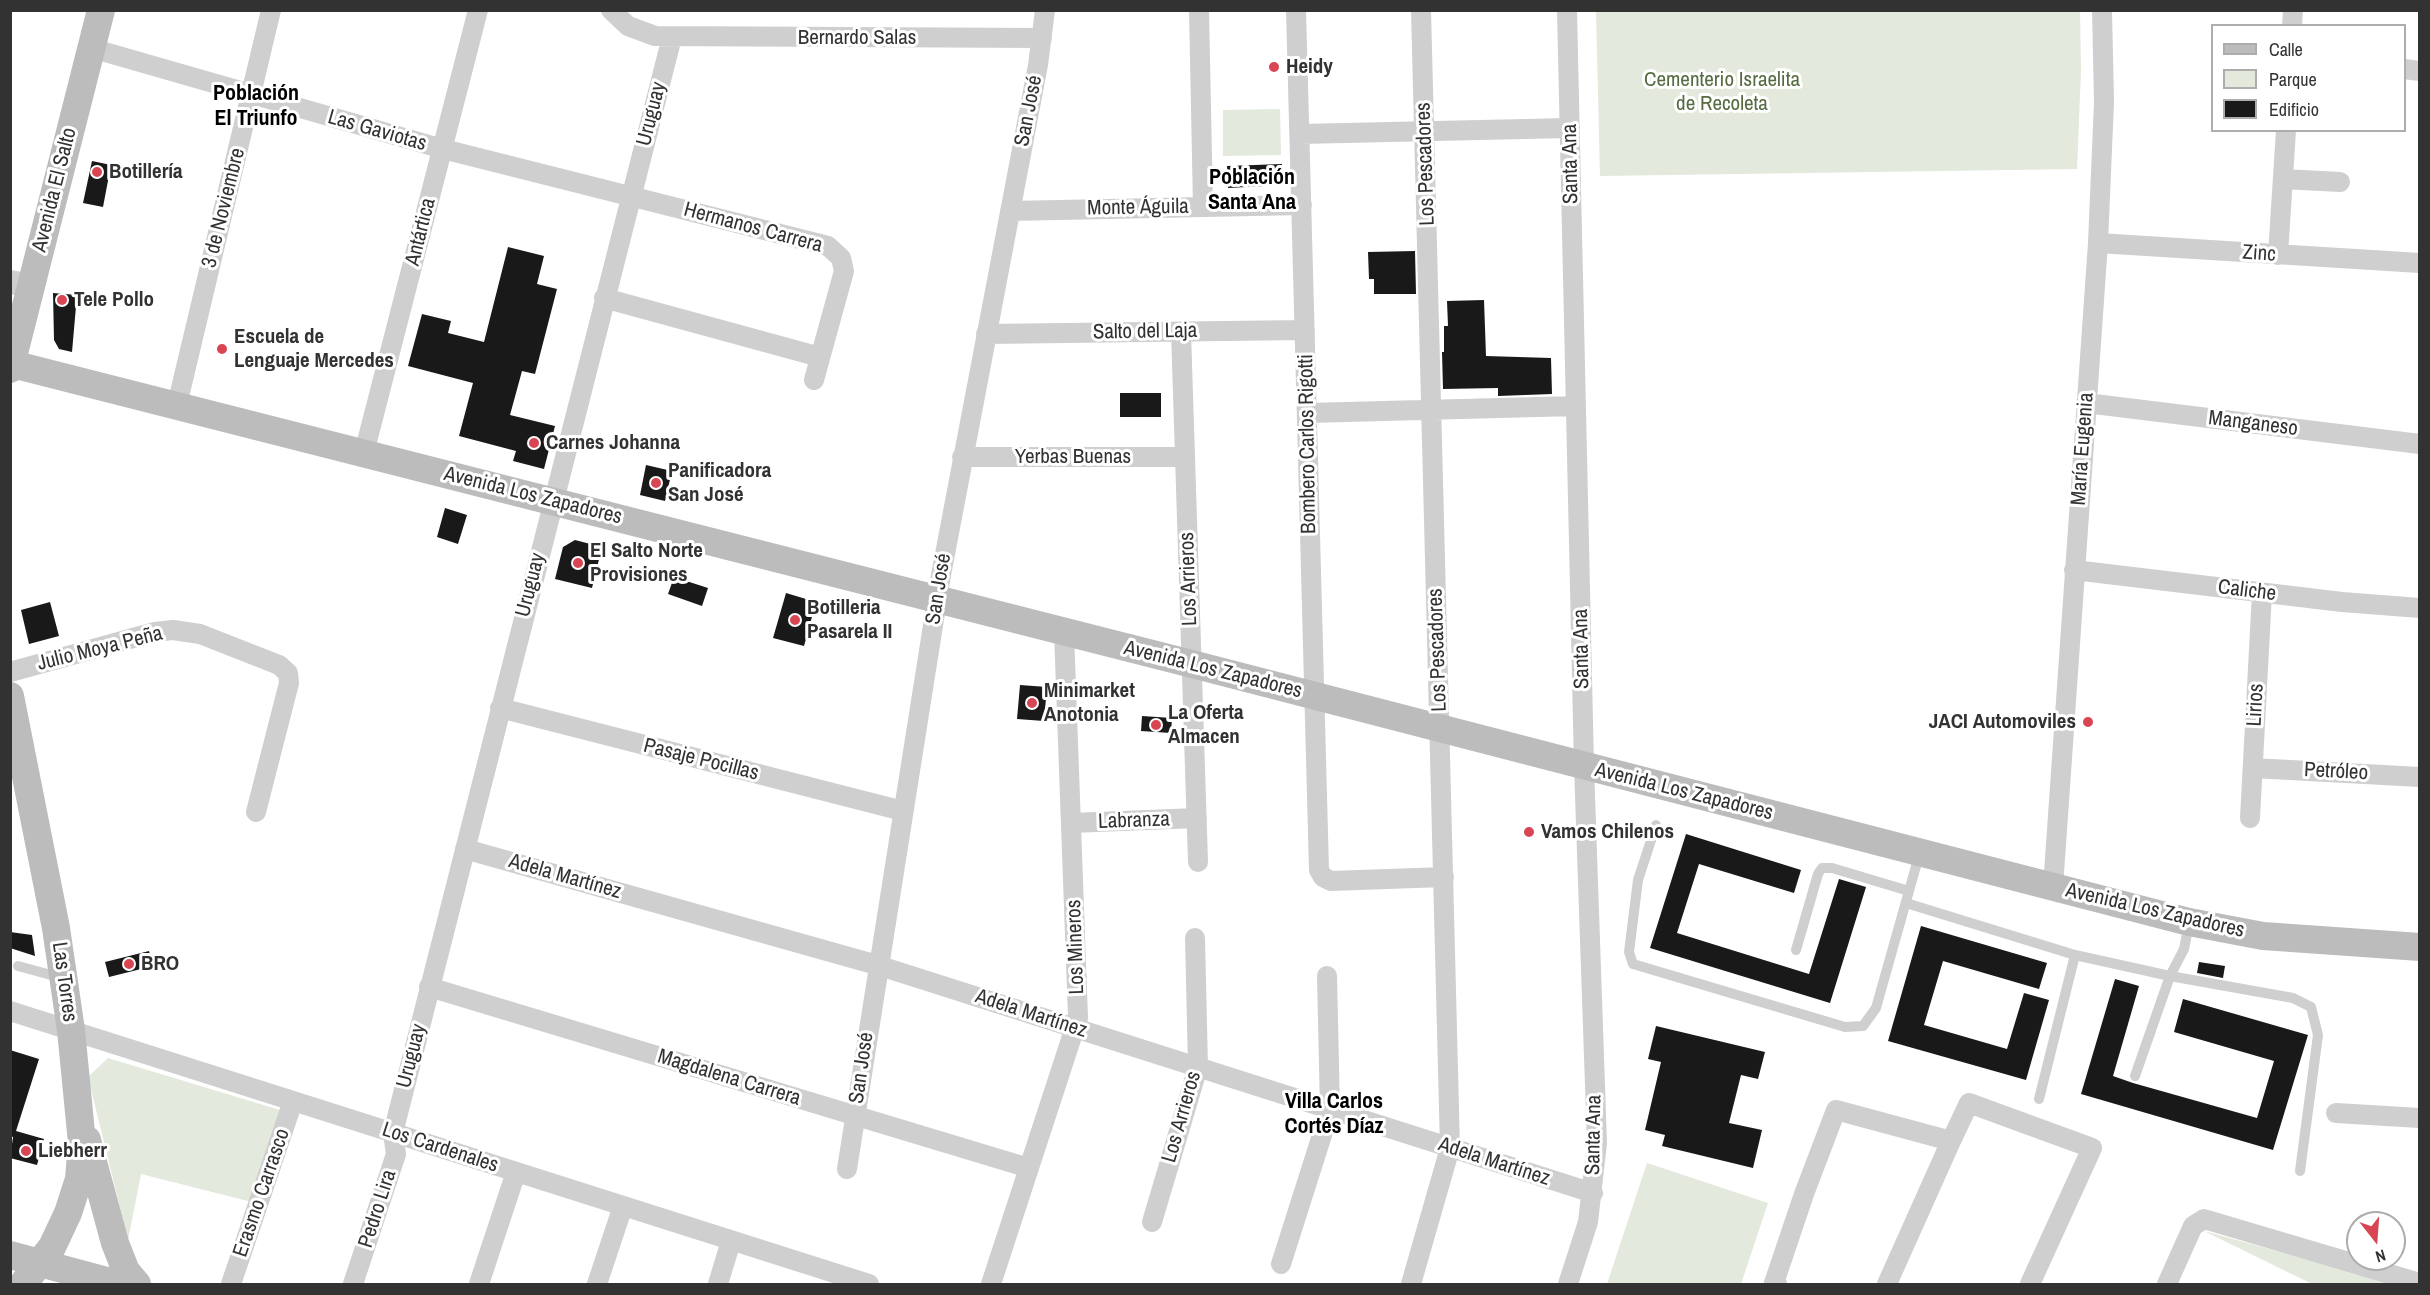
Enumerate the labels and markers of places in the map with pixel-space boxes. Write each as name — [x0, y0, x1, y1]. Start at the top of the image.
place label: Heidy — [1286, 54, 1333, 80]
marker: Heidy — [1267, 60, 1281, 74]
place label: Botillería — [109, 159, 183, 185]
marker: Botillería — [90, 165, 104, 179]
place label: Tele Pollo — [74, 287, 154, 313]
marker: Tele Pollo — [55, 293, 69, 307]
place label: Escuela de Lenguaje Mercedes — [234, 324, 394, 374]
marker: Escuela de Lenguaje Mercedes — [215, 342, 229, 356]
place label: Carnes Johanna — [546, 430, 680, 456]
marker: Carnes Johanna — [527, 436, 541, 450]
place label: Panificadora San José — [668, 458, 771, 508]
marker: Panificadora San José — [649, 476, 663, 490]
place label: El Salto Norte Provisiones — [590, 538, 703, 588]
marker: El Salto Norte Provisiones — [571, 556, 585, 570]
place label: Botilleria Pasarela II — [807, 595, 892, 645]
marker: Botilleria Pasarela II — [788, 613, 802, 627]
place label: Minimarket Anotonia — [1044, 678, 1135, 728]
marker: Minimarket Anotonia — [1025, 696, 1039, 710]
place label: La Oferta Almacen — [1168, 700, 1244, 750]
place label: JACI Automoviles — [1929, 709, 2076, 735]
marker: JACI Automoviles — [2081, 715, 2095, 729]
marker: La Oferta Almacen — [1149, 718, 1163, 732]
place label: Vamos Chilenos — [1541, 819, 1674, 845]
marker: Vamos Chilenos — [1522, 825, 1536, 839]
place label: BRO — [141, 951, 179, 977]
marker: BRO — [122, 957, 136, 971]
place label: Liebherr — [38, 1138, 107, 1164]
marker: Liebherr — [19, 1144, 33, 1158]

